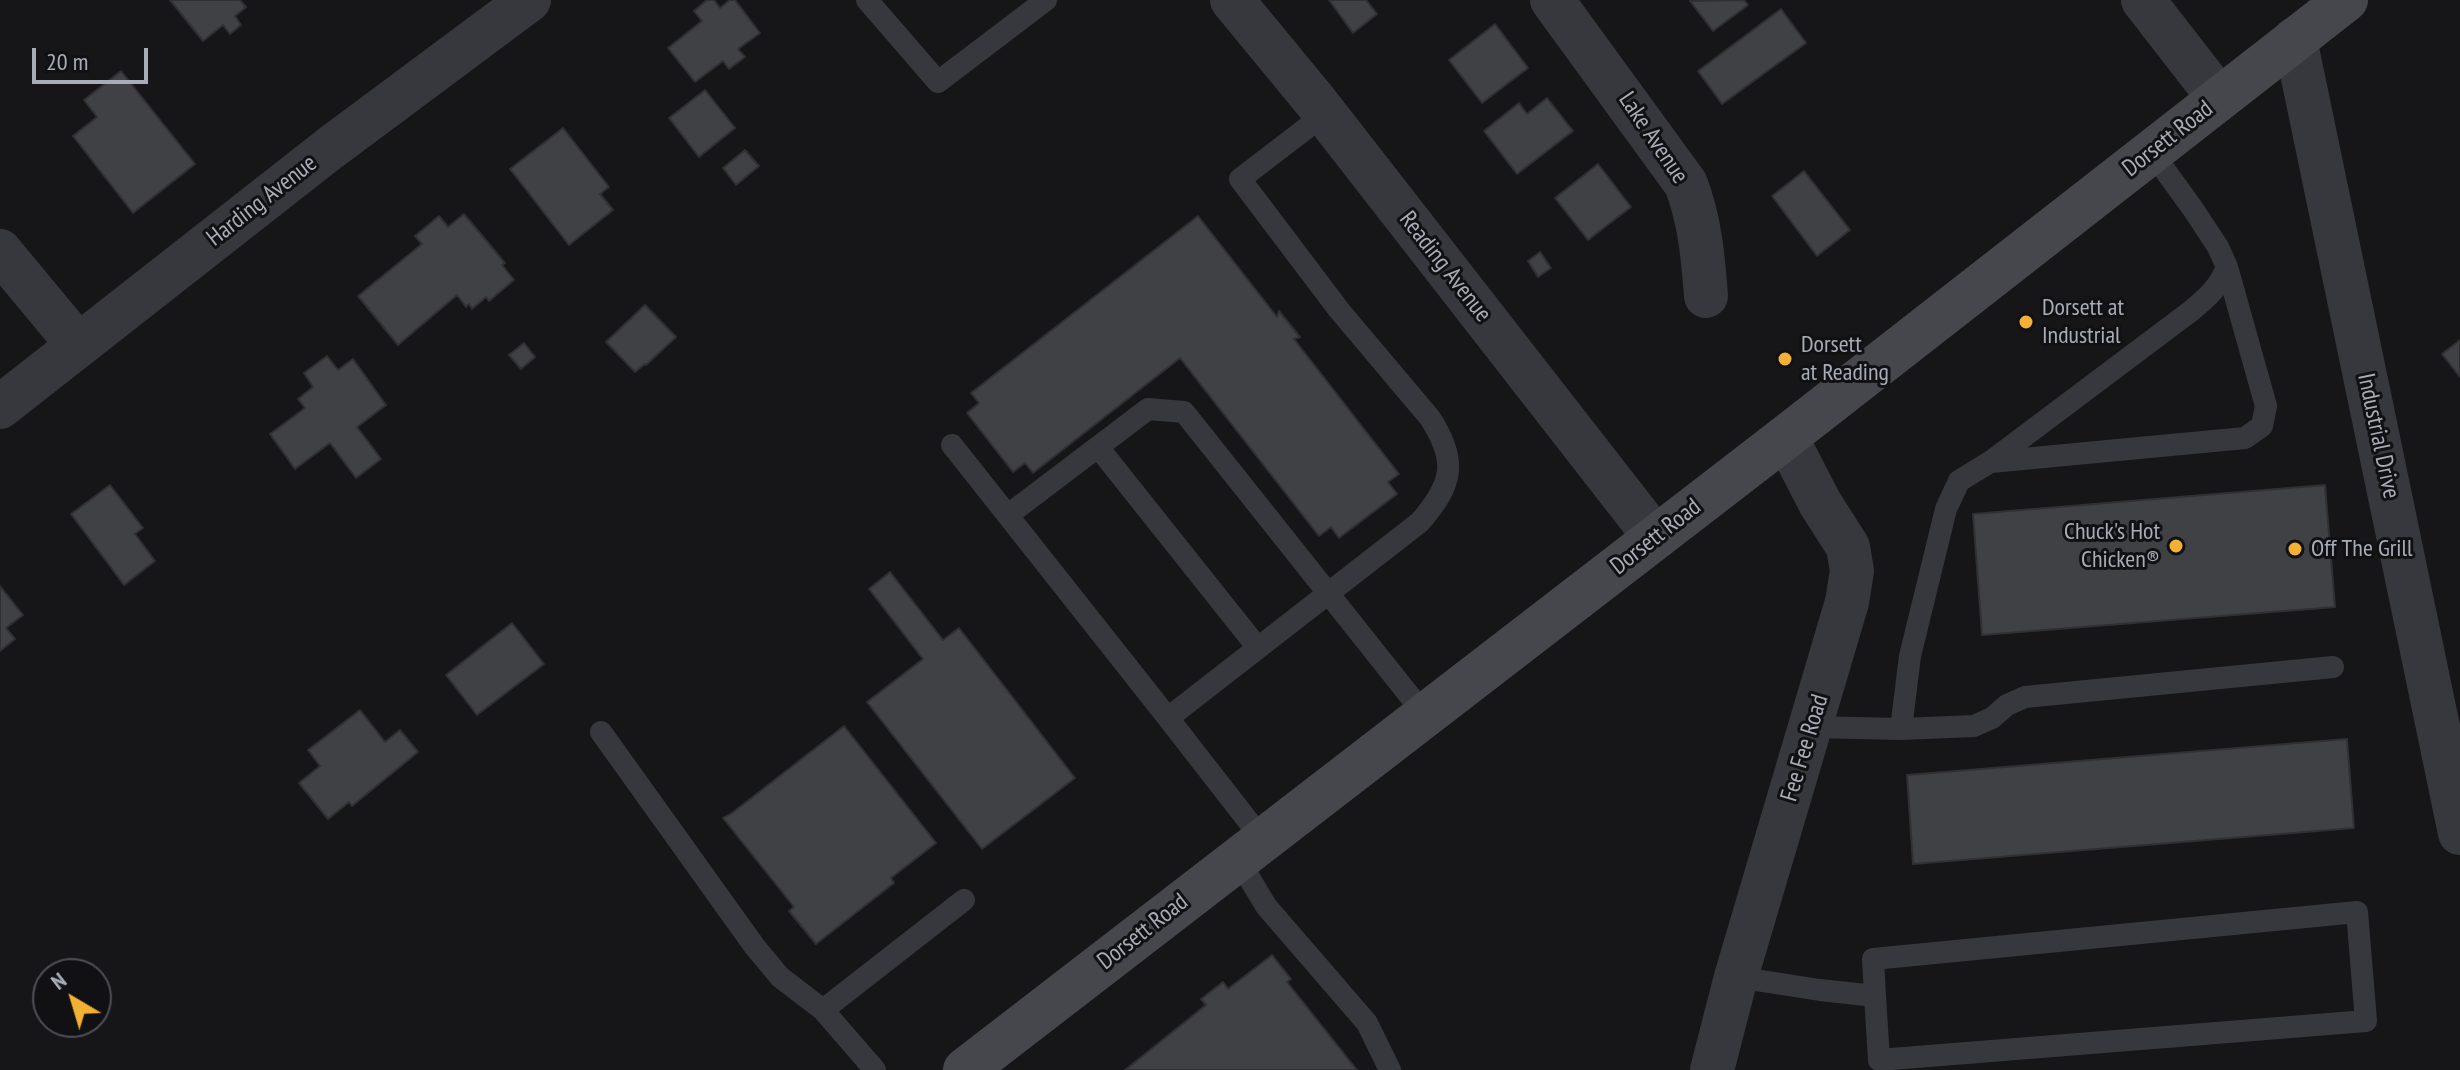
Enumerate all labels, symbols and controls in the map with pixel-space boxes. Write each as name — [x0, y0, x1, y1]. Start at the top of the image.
scale bar — [36, 32, 152, 82]
text: 20 m — [46, 46, 88, 77]
street label: Lake Avenue — [1612, 87, 1694, 189]
street label: Dorsett Road — [2117, 95, 2219, 183]
street label: Harding Avenue — [201, 149, 323, 253]
street label: Reading Avenue — [1393, 206, 1497, 328]
place label: Dorsett at Industrial — [2042, 294, 2124, 350]
marker: Dorsett at Industrial — [2017, 313, 2035, 331]
place label: Dorsett at Reading — [1801, 331, 1889, 387]
marker: Dorsett at Reading — [1776, 350, 1794, 368]
street label: Industrial Drive — [2351, 371, 2405, 501]
street label: Dorsett Road — [1605, 493, 1707, 581]
place label: Chuck's Hot Chicken® — [2064, 518, 2160, 574]
place label: Off The Grill — [2311, 535, 2413, 563]
marker: Chuck's Hot Chicken® — [2167, 537, 2185, 555]
marker: Off The Grill — [2286, 540, 2304, 558]
street label: Fee Fee Road — [1775, 691, 1835, 805]
street label: Dorsett Road — [1092, 888, 1194, 976]
north arrow — [32, 958, 112, 1038]
text: N — [45, 966, 72, 995]

